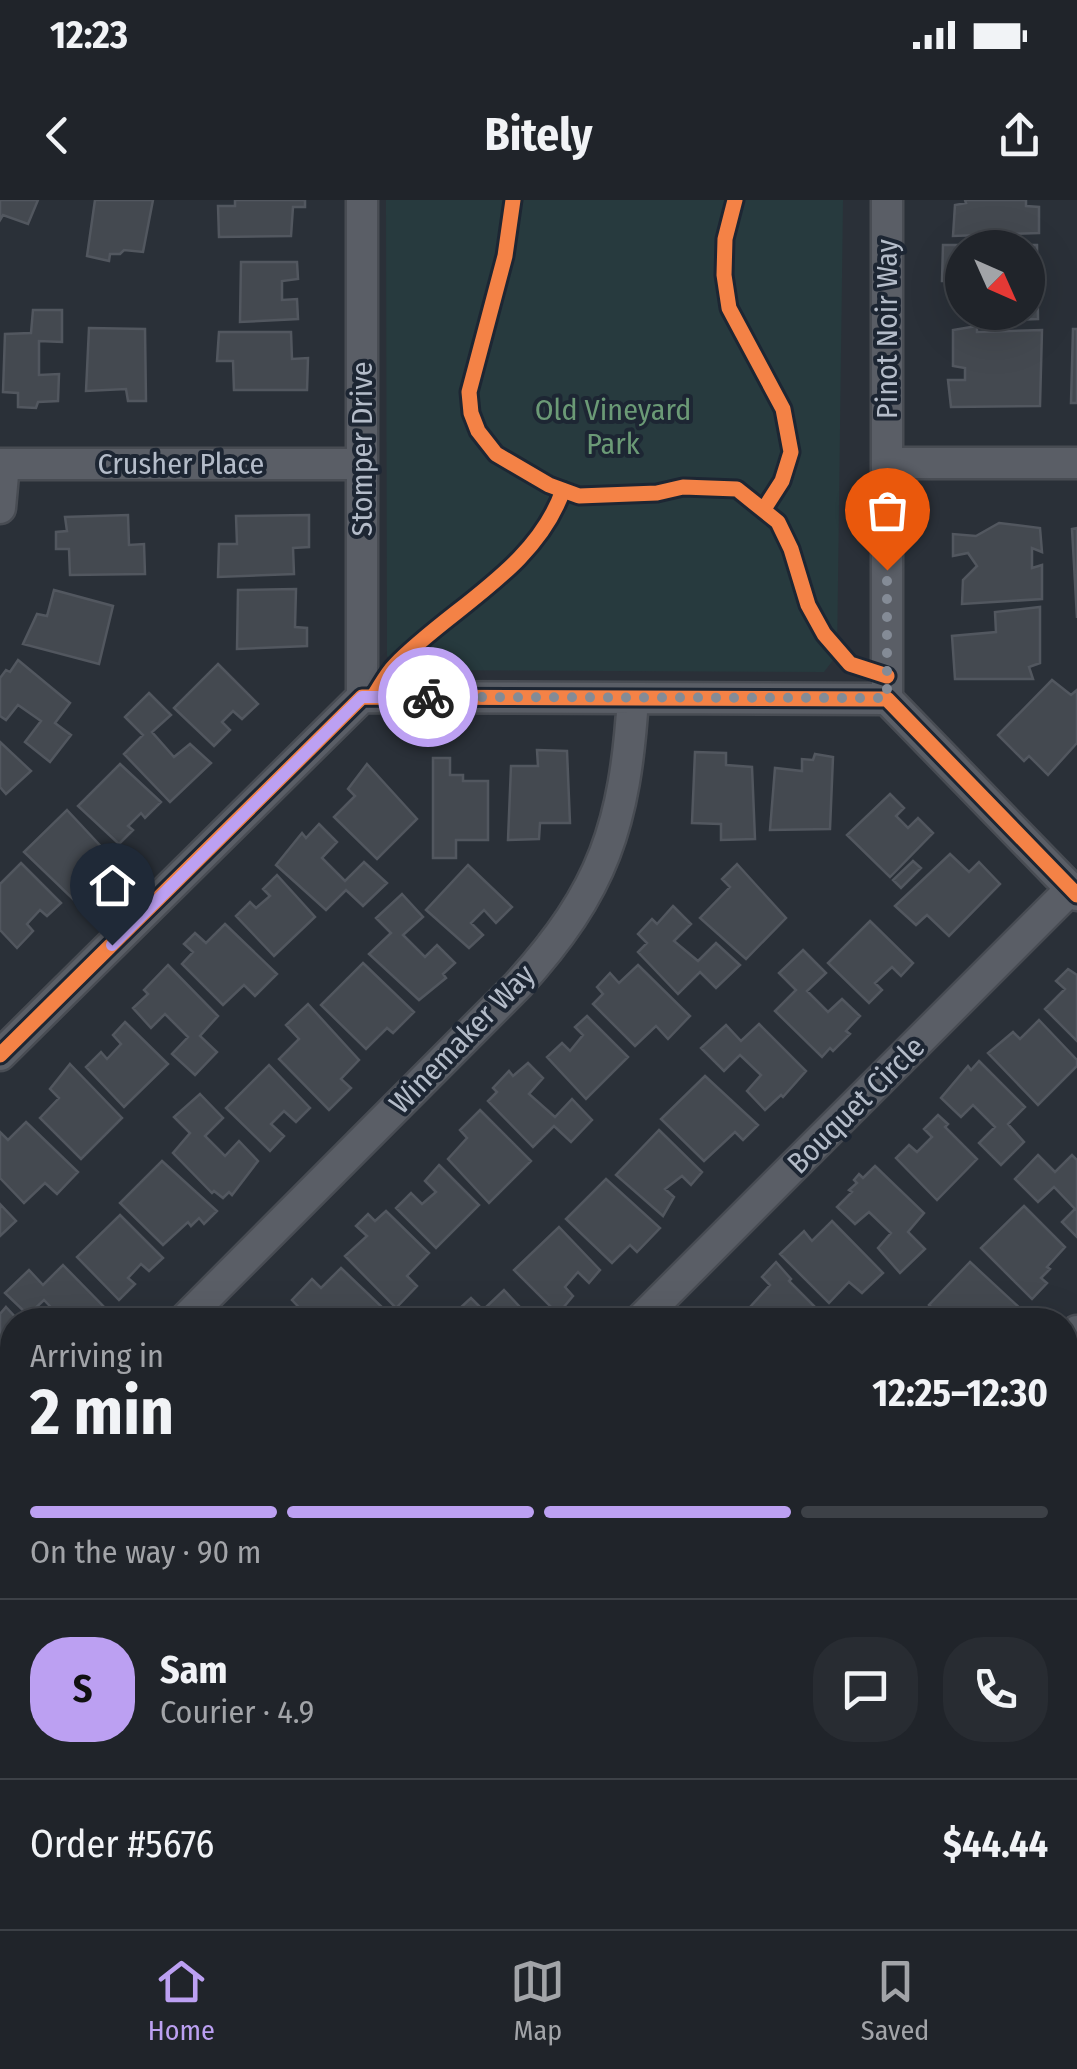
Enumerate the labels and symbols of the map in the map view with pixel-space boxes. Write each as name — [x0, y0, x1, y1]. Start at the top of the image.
north arrow — [945, 230, 1045, 330]
street label: Pinot Noir Way — [869, 238, 905, 419]
street label: Stomper Drive — [344, 362, 380, 536]
park label: Old Vineyard Park — [535, 392, 691, 462]
street label: Crusher Place — [98, 446, 264, 482]
pin — [845, 468, 930, 571]
courier — [378, 647, 478, 747]
pin — [70, 843, 155, 946]
street label: Winemaker Way — [382, 956, 543, 1121]
street label: Bouquet Circle — [780, 1029, 932, 1181]

